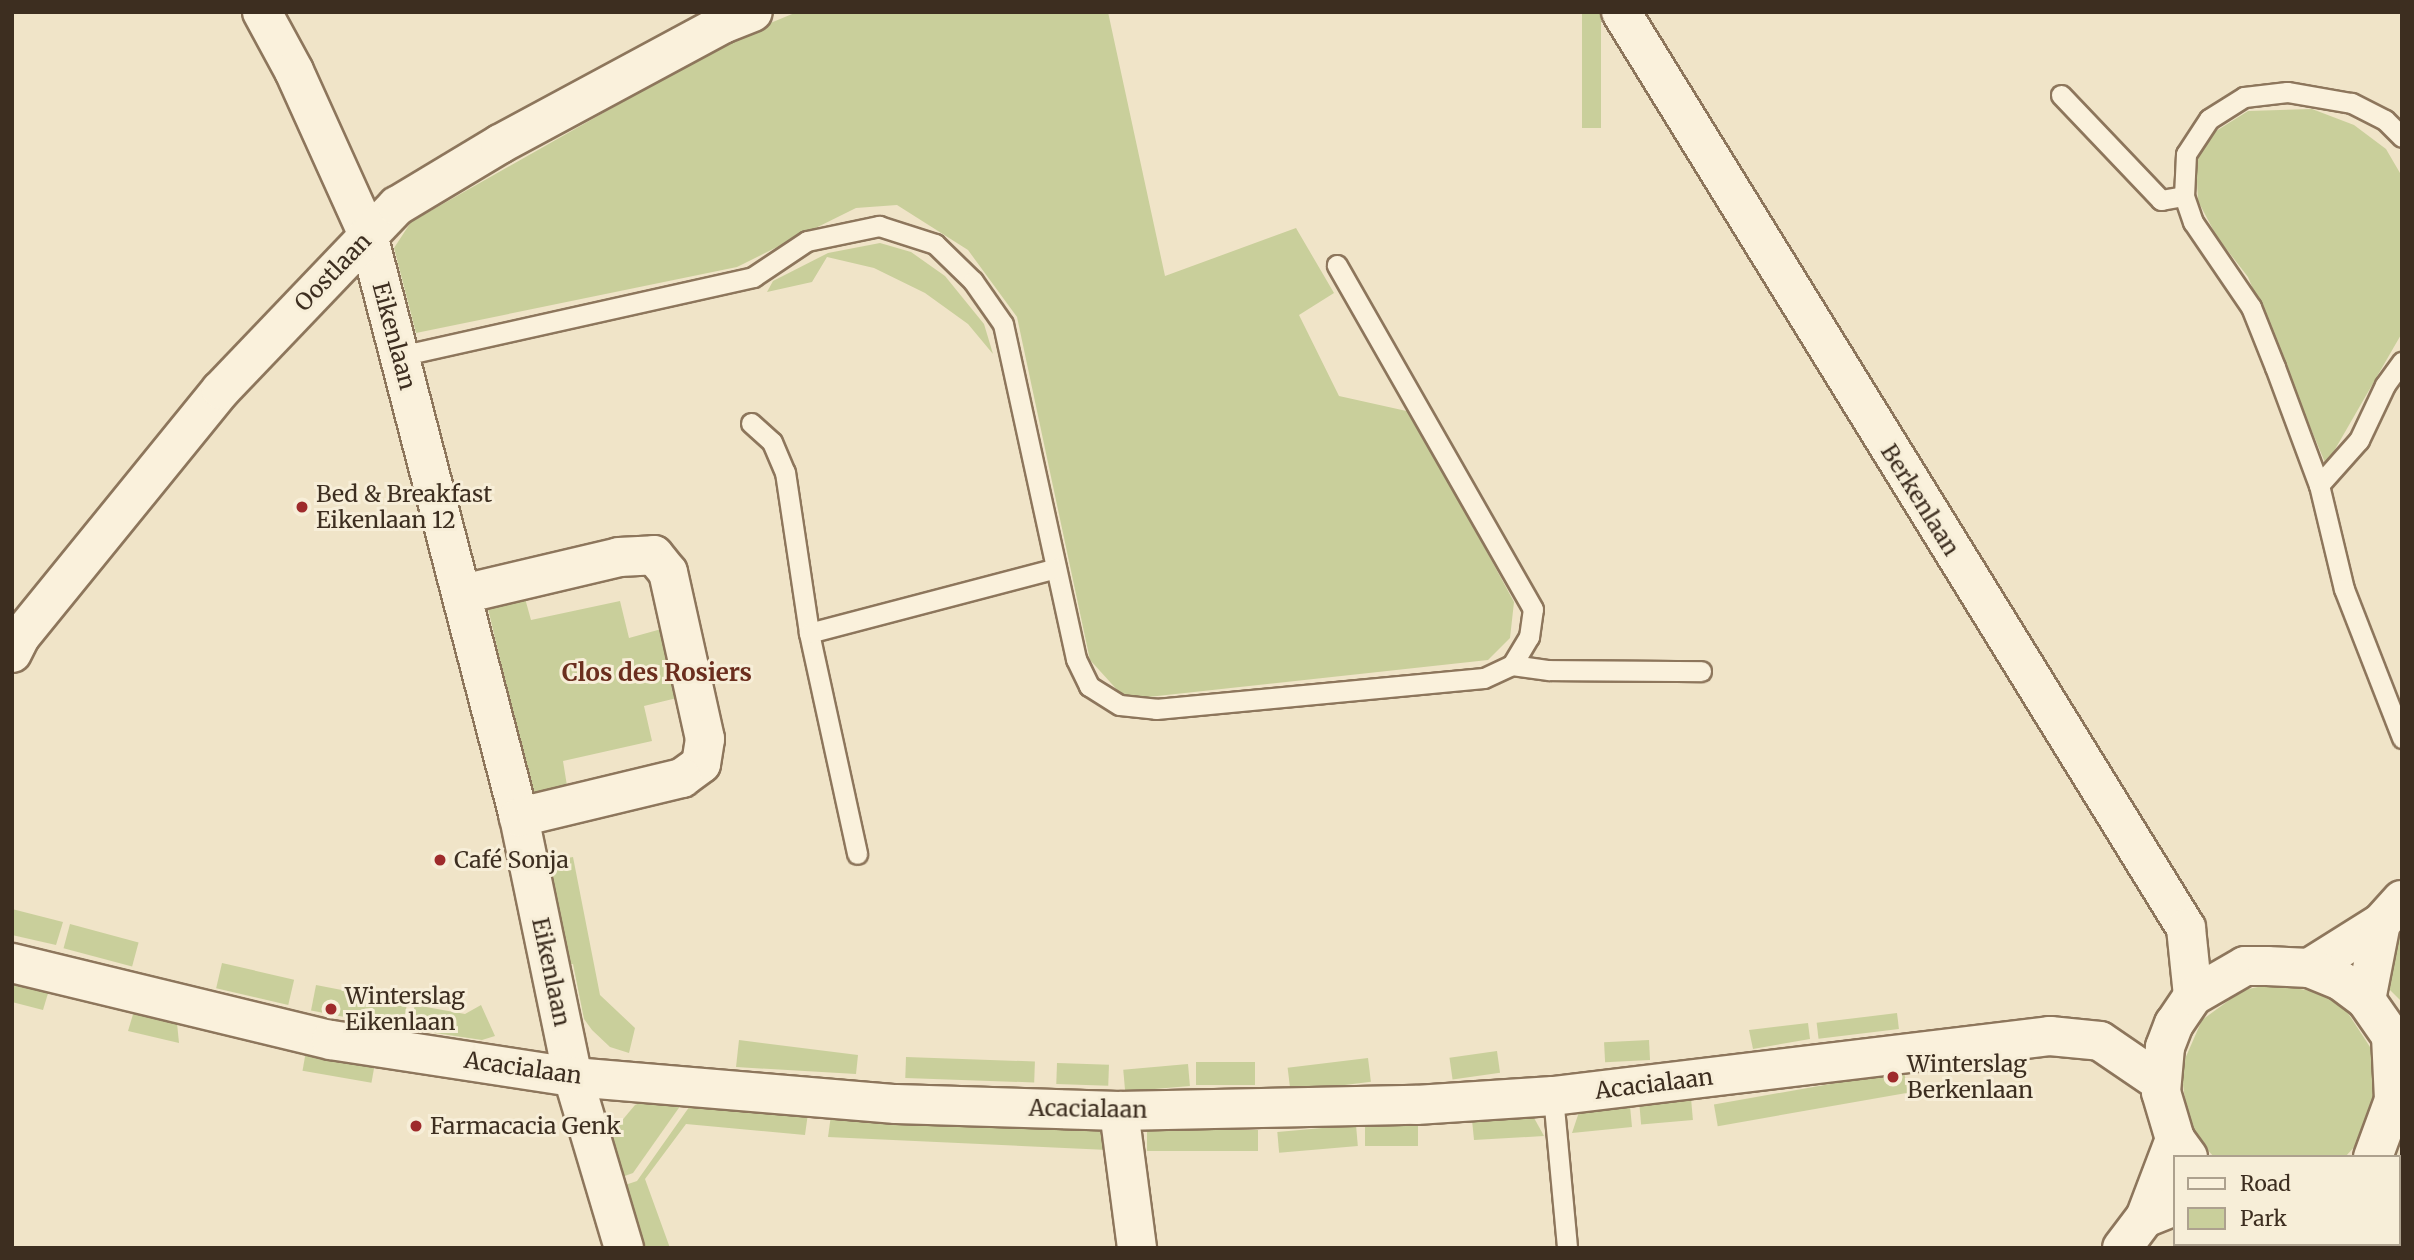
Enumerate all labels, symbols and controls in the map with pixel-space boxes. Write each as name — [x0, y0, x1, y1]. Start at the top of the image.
street label: Oostlaan — [289, 227, 377, 317]
street label: Eikenlaan — [366, 279, 422, 393]
street label: Berkenlaan — [1875, 439, 1965, 561]
place label: Bed & Breakfast Eikenlaan 12 — [316, 480, 492, 534]
marker: Bed & Breakfast Eikenlaan 12 — [294, 499, 310, 515]
district label: Clos des Rosiers — [562, 659, 752, 687]
place label: Café Sonja — [454, 846, 569, 874]
marker: Café Sonja — [432, 852, 448, 868]
street label: Eikenlaan — [526, 915, 576, 1029]
place label: Winterslag Eikenlaan — [345, 982, 465, 1036]
marker: Winterslag Eikenlaan — [323, 1001, 339, 1017]
street label: Acacialaan — [462, 1046, 584, 1090]
place label: Winterslag Berkenlaan — [1907, 1050, 2033, 1104]
street label: Acacialaan — [1593, 1063, 1715, 1105]
marker: Winterslag Berkenlaan — [1885, 1069, 1901, 1085]
street label: Acacialaan — [1028, 1094, 1148, 1124]
place label: Farmacacia Genk — [430, 1112, 621, 1140]
marker: Farmacacia Genk — [408, 1118, 424, 1134]
legend — [2172, 1155, 2400, 1246]
text: Road — [2240, 1170, 2291, 1197]
text: Park — [2240, 1205, 2287, 1232]

